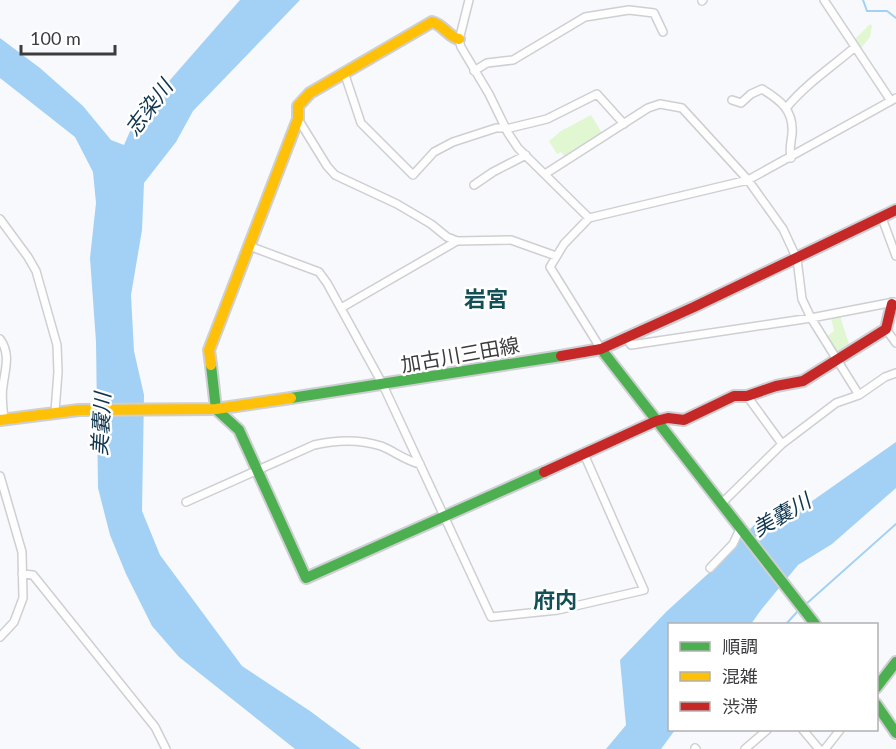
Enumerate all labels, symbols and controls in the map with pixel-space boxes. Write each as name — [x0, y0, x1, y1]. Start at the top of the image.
scale bar — [21, 18, 116, 56]
text: 100 m — [30, 27, 81, 49]
water label: 志染川 — [119, 73, 178, 140]
district label: 岩宮 — [464, 285, 508, 312]
street label: 加古川三田線 — [399, 332, 521, 376]
water label: 美嚢川 — [86, 390, 114, 456]
water label: 美嚢川 — [747, 486, 816, 541]
district label: 府内 — [533, 586, 577, 613]
legend — [668, 623, 878, 731]
text: 順調 — [722, 635, 758, 657]
text: 混雑 — [722, 665, 758, 687]
text: 渋滞 — [722, 695, 758, 717]

